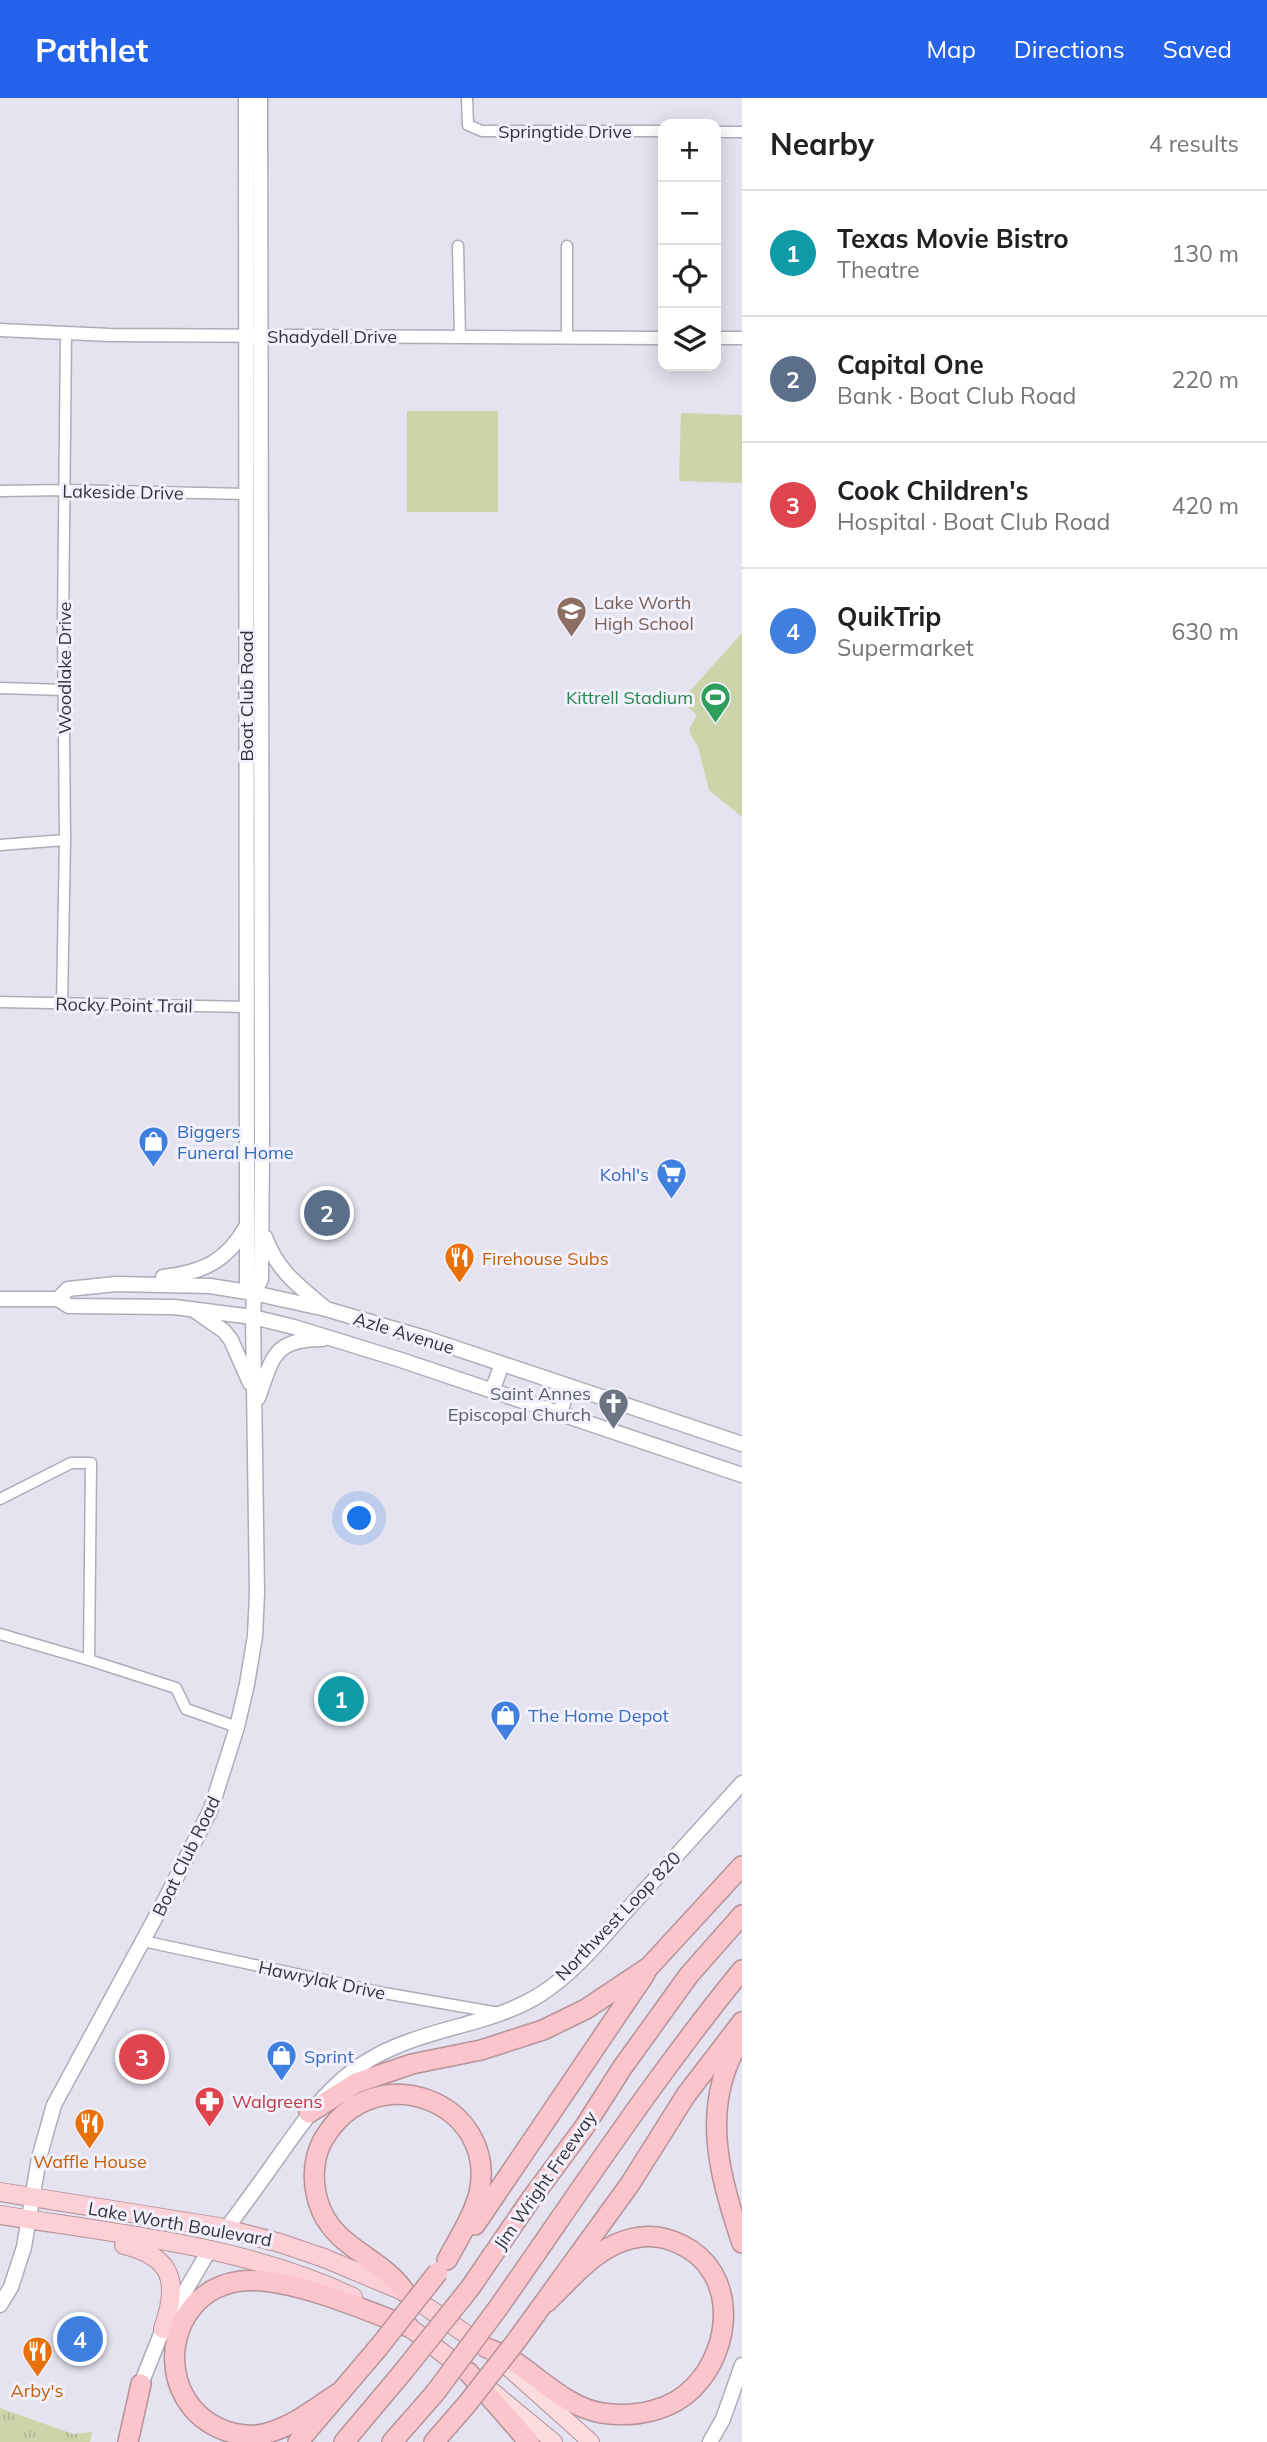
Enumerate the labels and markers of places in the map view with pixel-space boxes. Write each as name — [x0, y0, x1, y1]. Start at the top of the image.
place label: Lake Worth High School — [594, 591, 694, 635]
school or university icon: Lake Worth High School — [554, 595, 588, 639]
sports icon: Kittrell Stadium — [699, 680, 733, 724]
place label: Kittrell Stadium — [566, 686, 693, 709]
place label: Biggers Funeral Home — [177, 1120, 294, 1164]
shop icon: Biggers Funeral Home — [137, 1124, 171, 1168]
supermarket icon: Kohl's — [655, 1157, 689, 1201]
place label: Kohl's — [600, 1163, 649, 1186]
pin: 2 — [304, 1187, 350, 1239]
restaurant icon: Firehouse Subs — [442, 1241, 476, 1285]
place label: Firehouse Subs — [482, 1247, 609, 1270]
place label: Saint Annes Episcopal Church — [448, 1382, 591, 1426]
church icon: Saint Annes Episcopal Church — [597, 1386, 631, 1430]
pin: 1 — [318, 1673, 364, 1725]
shop icon: The Home Depot — [488, 1698, 522, 1742]
place label: The Home Depot — [528, 1704, 669, 1727]
pin: 3 — [119, 2031, 165, 2083]
shop icon: Sprint — [264, 2039, 298, 2083]
place label: Sprint — [304, 2045, 354, 2068]
pharmacy icon: Walgreens — [192, 2084, 226, 2128]
place label: Walgreens — [232, 2090, 322, 2113]
restaurant icon: Waffle House — [73, 2106, 107, 2150]
place label: Waffle House — [33, 2150, 147, 2173]
pin: 4 — [57, 2313, 103, 2365]
restaurant icon: Arby's — [20, 2335, 54, 2379]
place label: Arby's — [11, 2379, 64, 2402]

